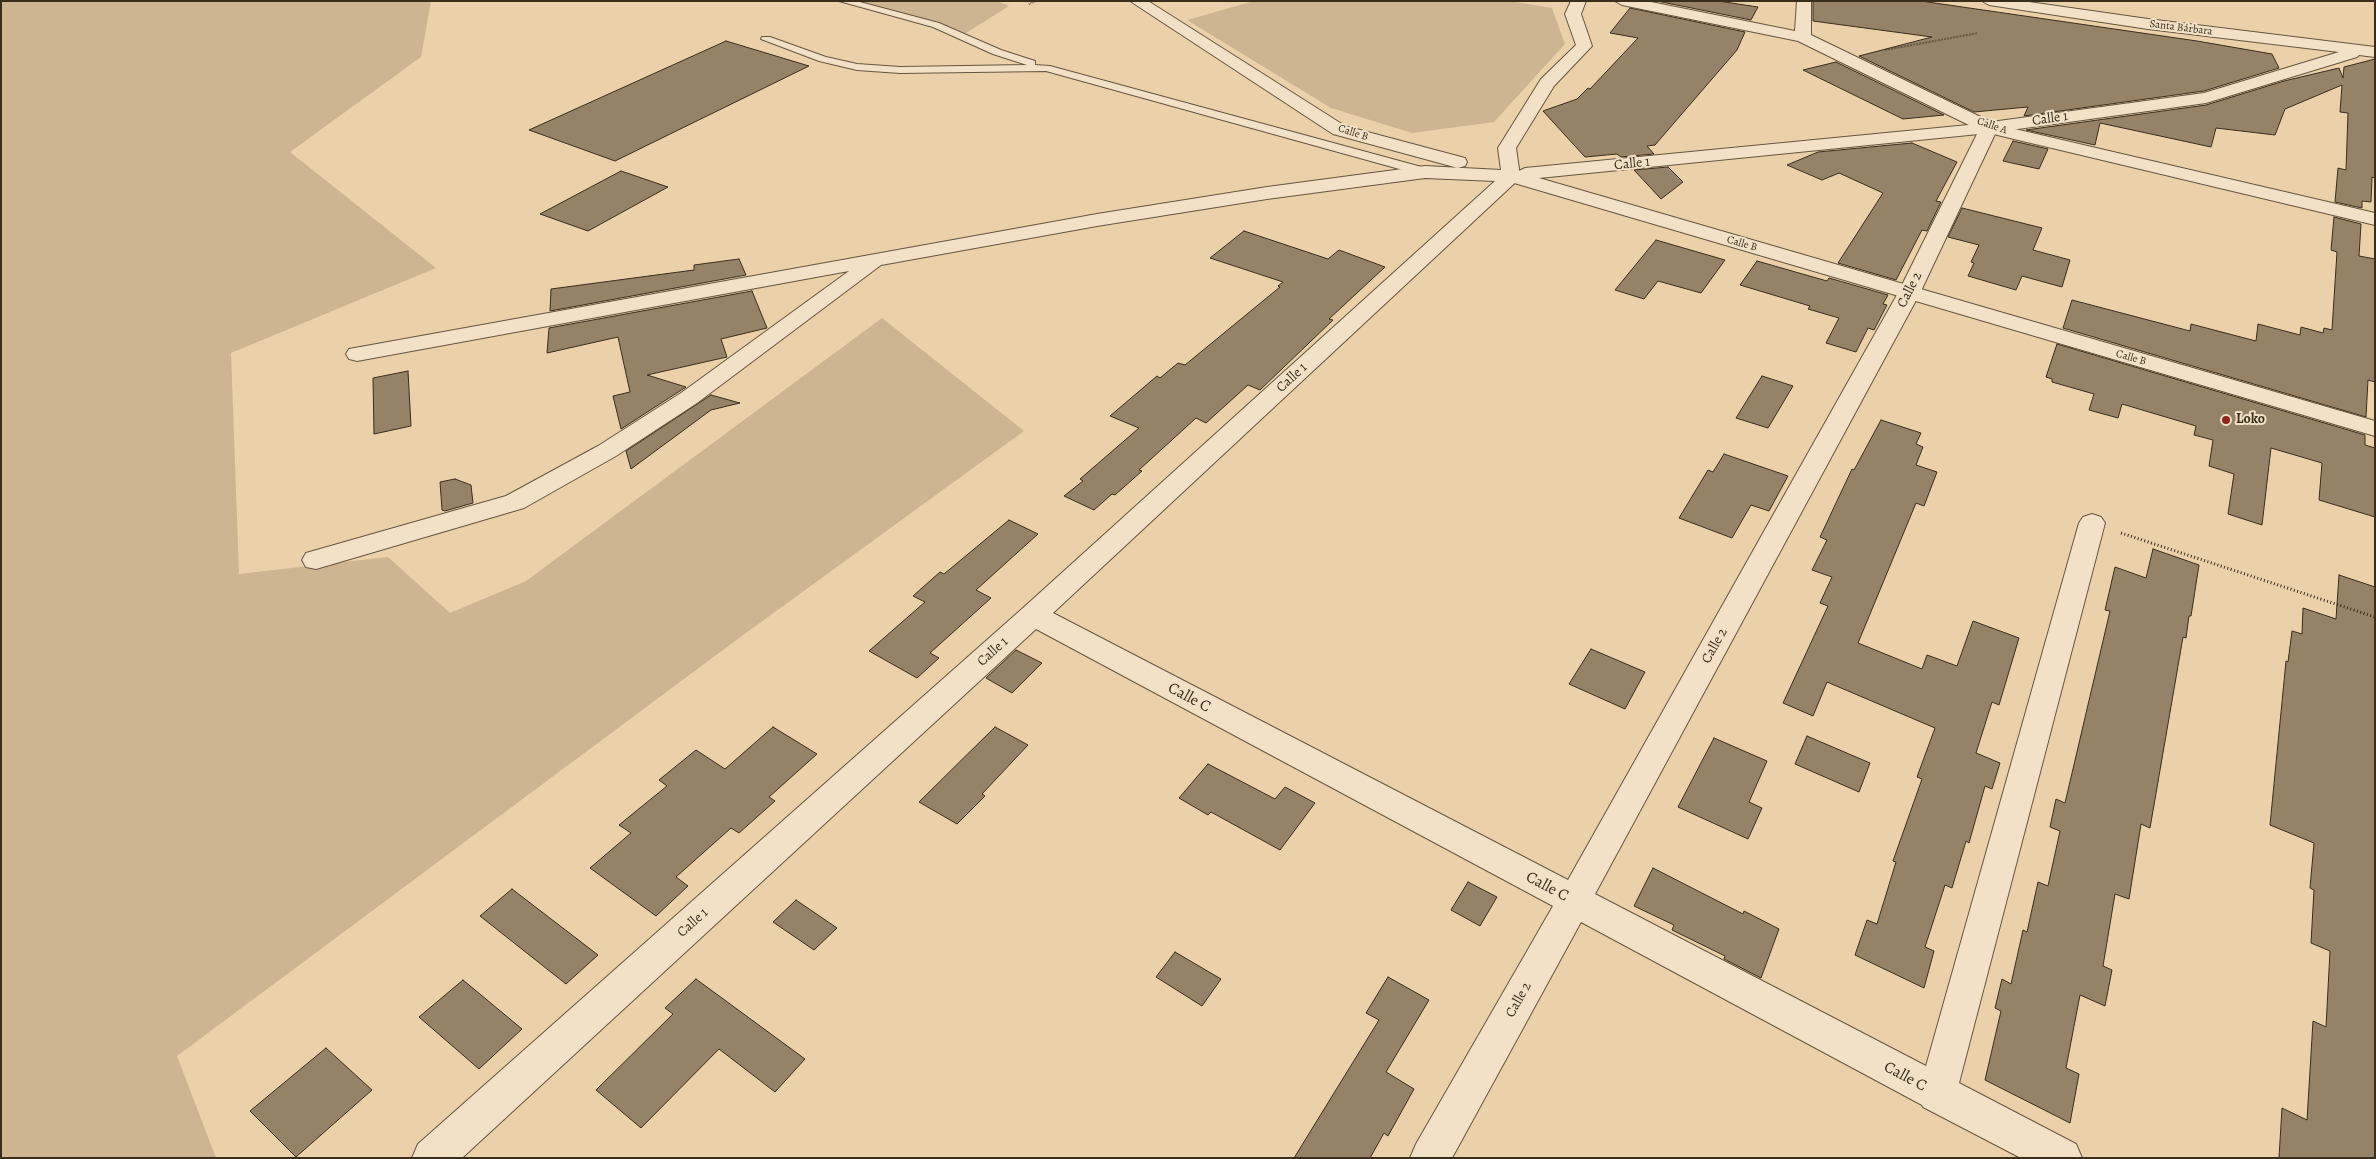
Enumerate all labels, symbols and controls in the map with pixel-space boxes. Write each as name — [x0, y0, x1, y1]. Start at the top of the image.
street label: Santa Bárbara — [2149, 18, 2213, 38]
street label: Calle 1 — [2031, 108, 2069, 130]
street label: Calle A — [1975, 115, 2009, 137]
street label: Calle B — [1336, 122, 1370, 144]
street label: Calle 1 — [1613, 154, 1651, 174]
street label: Calle B — [1725, 233, 1759, 255]
street label: Calle 2 — [1894, 269, 1926, 311]
street label: Calle B — [2114, 347, 2148, 369]
street label: Calle 1 — [1273, 360, 1311, 396]
place label: Loko — [2236, 412, 2265, 428]
marker: Loko — [2220, 414, 2232, 426]
street label: Calle 2 — [1698, 625, 1732, 667]
street label: Calle 1 — [974, 634, 1012, 670]
street label: Calle C — [1164, 679, 1214, 717]
street label: Calle C — [1522, 868, 1572, 906]
street label: Calle 1 — [674, 905, 712, 941]
street label: Calle 2 — [1502, 979, 1536, 1021]
street label: Calle C — [1880, 1058, 1930, 1096]

